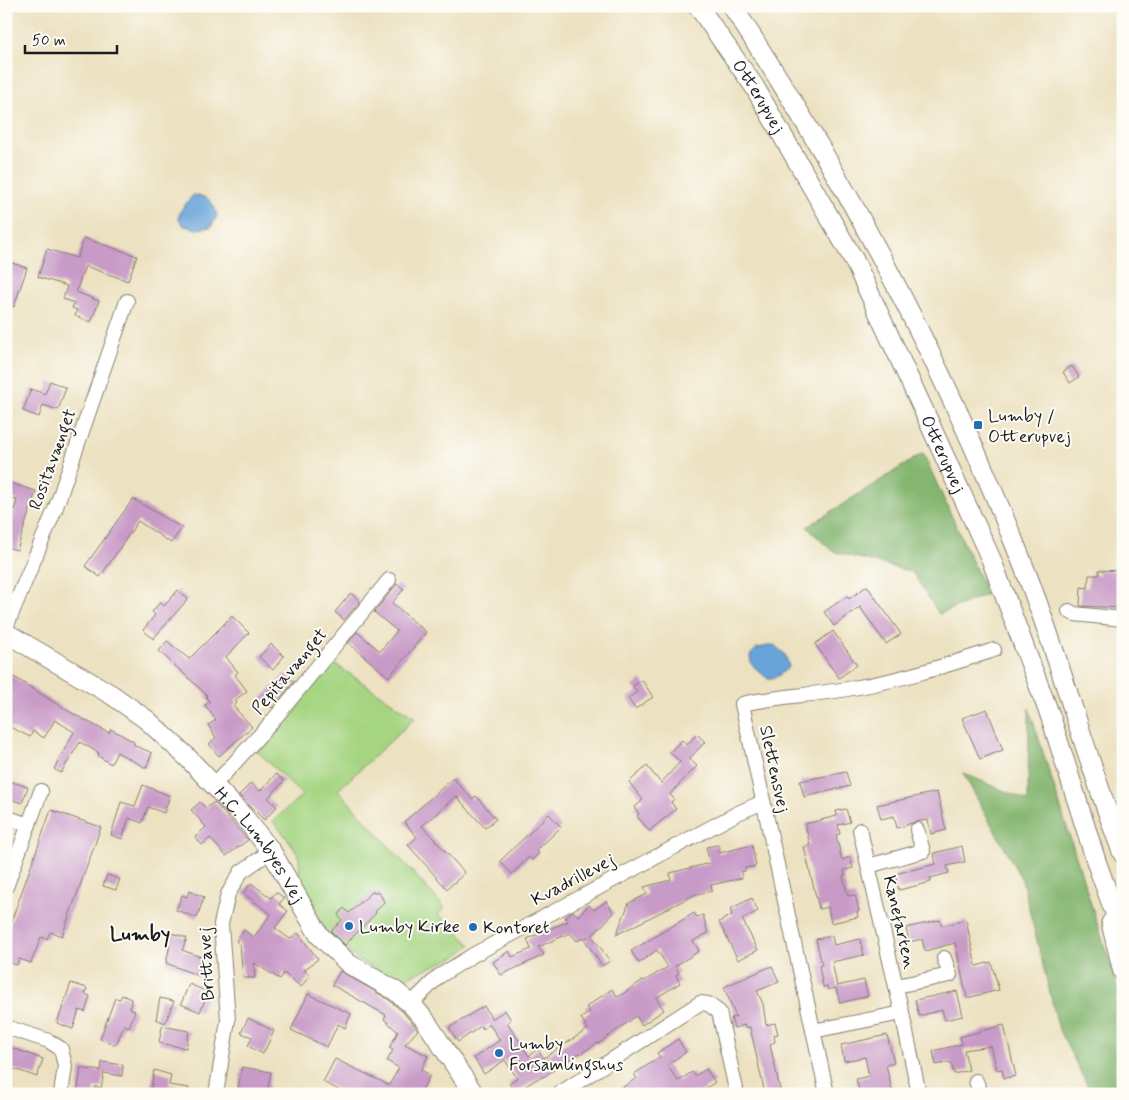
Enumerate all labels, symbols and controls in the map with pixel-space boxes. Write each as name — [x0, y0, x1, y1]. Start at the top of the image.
scale bar — [25, 22, 118, 54]
text: 50 m — [32, 31, 66, 51]
street label: Otterupvej — [726, 55, 790, 138]
place label: Lumby / Otterupvej — [988, 404, 1071, 449]
street label: Rositavænget — [24, 405, 84, 514]
street label: Otterupvej — [914, 412, 971, 497]
marker: Lumby / Otterupvej — [972, 419, 984, 431]
street label: Pepitavænget — [247, 623, 335, 721]
street label: Slettensvej — [753, 723, 795, 815]
street label: H.C. Lumbyes Vej — [209, 782, 309, 908]
street label: Kvadrillevej — [527, 848, 620, 912]
street label: Kanefarten — [877, 873, 921, 971]
place label: Lumby Kirke — [359, 915, 460, 939]
place label: Kontoret — [483, 916, 550, 940]
marker: Lumby Kirke — [343, 920, 355, 932]
district label: Lumby — [110, 921, 170, 948]
marker: Kontoret — [467, 921, 479, 933]
street label: Brittavej — [193, 926, 221, 1001]
place label: Lumby Forsamlingshus — [509, 1032, 623, 1079]
marker: Lumby Forsamlingshus — [493, 1047, 505, 1059]

